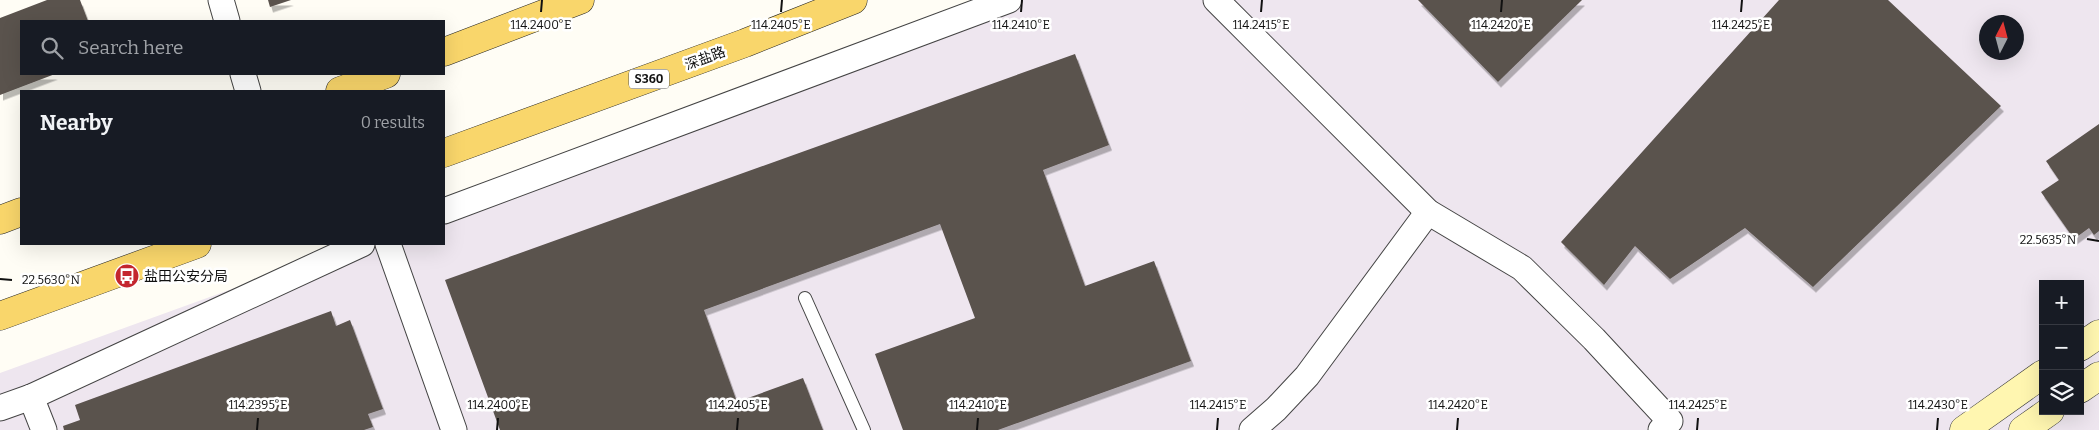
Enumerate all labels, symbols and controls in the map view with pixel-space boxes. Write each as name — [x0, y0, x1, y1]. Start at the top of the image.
north arrow — [1979, 15, 2024, 60]
text: 114.2400°E — [511, 18, 571, 32]
text: 114.2405°E — [751, 18, 811, 32]
text: 114.2410°E — [992, 18, 1050, 32]
text: 114.2415°E — [1233, 18, 1289, 32]
text: 114.2420°E — [1471, 18, 1531, 32]
text: 114.2425°E — [1712, 18, 1770, 32]
search box — [20, 20, 445, 75]
icon: search — [38, 34, 66, 62]
text: Search here — [78, 36, 183, 59]
street label: 深盐路 — [683, 43, 728, 74]
road number: S360 — [629, 70, 669, 88]
text: Nearby — [40, 110, 113, 136]
text: 0 results — [361, 113, 425, 132]
text: 22.5635°N — [2020, 233, 2077, 247]
bus stop icon: 盐田公安分局 — [114, 263, 140, 289]
place label: 盐田公安分局 — [144, 268, 228, 285]
text: 22.5630°N — [22, 273, 80, 287]
map controls — [2039, 280, 2084, 415]
button: + — [2039, 280, 2084, 325]
button: − — [2039, 325, 2084, 370]
button: layers — [2039, 370, 2084, 415]
text: 114.2395°E — [229, 398, 287, 412]
text: 114.2400°E — [468, 398, 528, 412]
text: 114.2405°E — [708, 398, 768, 412]
text: 114.2410°E — [949, 398, 1007, 412]
text: 114.2415°E — [1190, 398, 1246, 412]
text: 114.2420°E — [1428, 398, 1488, 412]
text: 114.2425°E — [1669, 398, 1727, 412]
text: 114.2430°E — [1908, 398, 1968, 412]

